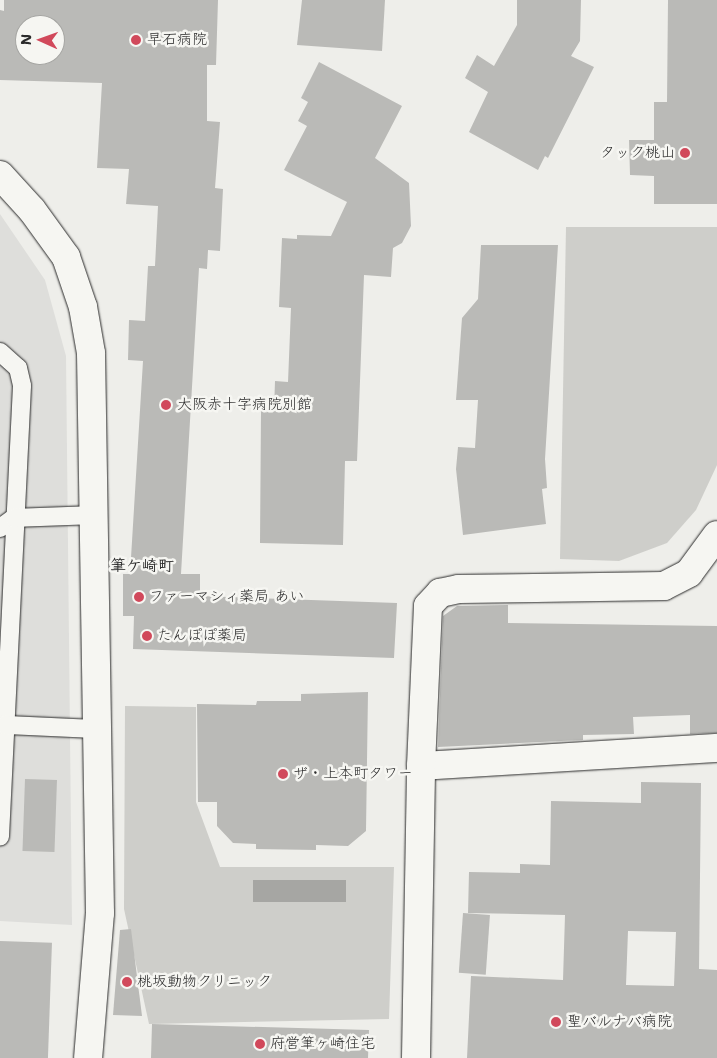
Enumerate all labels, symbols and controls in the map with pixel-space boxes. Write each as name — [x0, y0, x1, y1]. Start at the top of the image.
north arrow — [15, 15, 65, 65]
place label: 早石病院 — [147, 31, 207, 49]
marker: 早石病院 — [129, 33, 143, 47]
text: N — [17, 34, 35, 45]
place label: タック桃山 — [600, 144, 675, 162]
marker: タック桃山 — [679, 147, 691, 159]
place label: 大阪赤十字病院別館 — [177, 396, 312, 414]
marker: 大阪赤十字病院別館 — [159, 398, 173, 412]
district label: 筆ケ崎町 — [110, 556, 174, 576]
place label: ファーマシィ薬局 あい — [149, 588, 304, 606]
marker: ファーマシィ薬局 あい — [133, 591, 145, 603]
place label: たんぽぽ薬局 — [157, 627, 247, 645]
marker: たんぽぽ薬局 — [141, 630, 153, 642]
place label: ザ・上本町タワー — [293, 765, 413, 783]
marker: ザ・上本町タワー — [277, 768, 289, 780]
place label: 桃坂動物クリニック — [137, 973, 272, 991]
marker: 桃坂動物クリニック — [121, 976, 133, 988]
place label: 聖バルナバ病院 — [567, 1013, 672, 1031]
marker: 聖バルナバ病院 — [549, 1015, 563, 1029]
place label: 府営筆ヶ崎住宅 — [270, 1035, 375, 1053]
marker: 府営筆ヶ崎住宅 — [254, 1038, 266, 1050]

